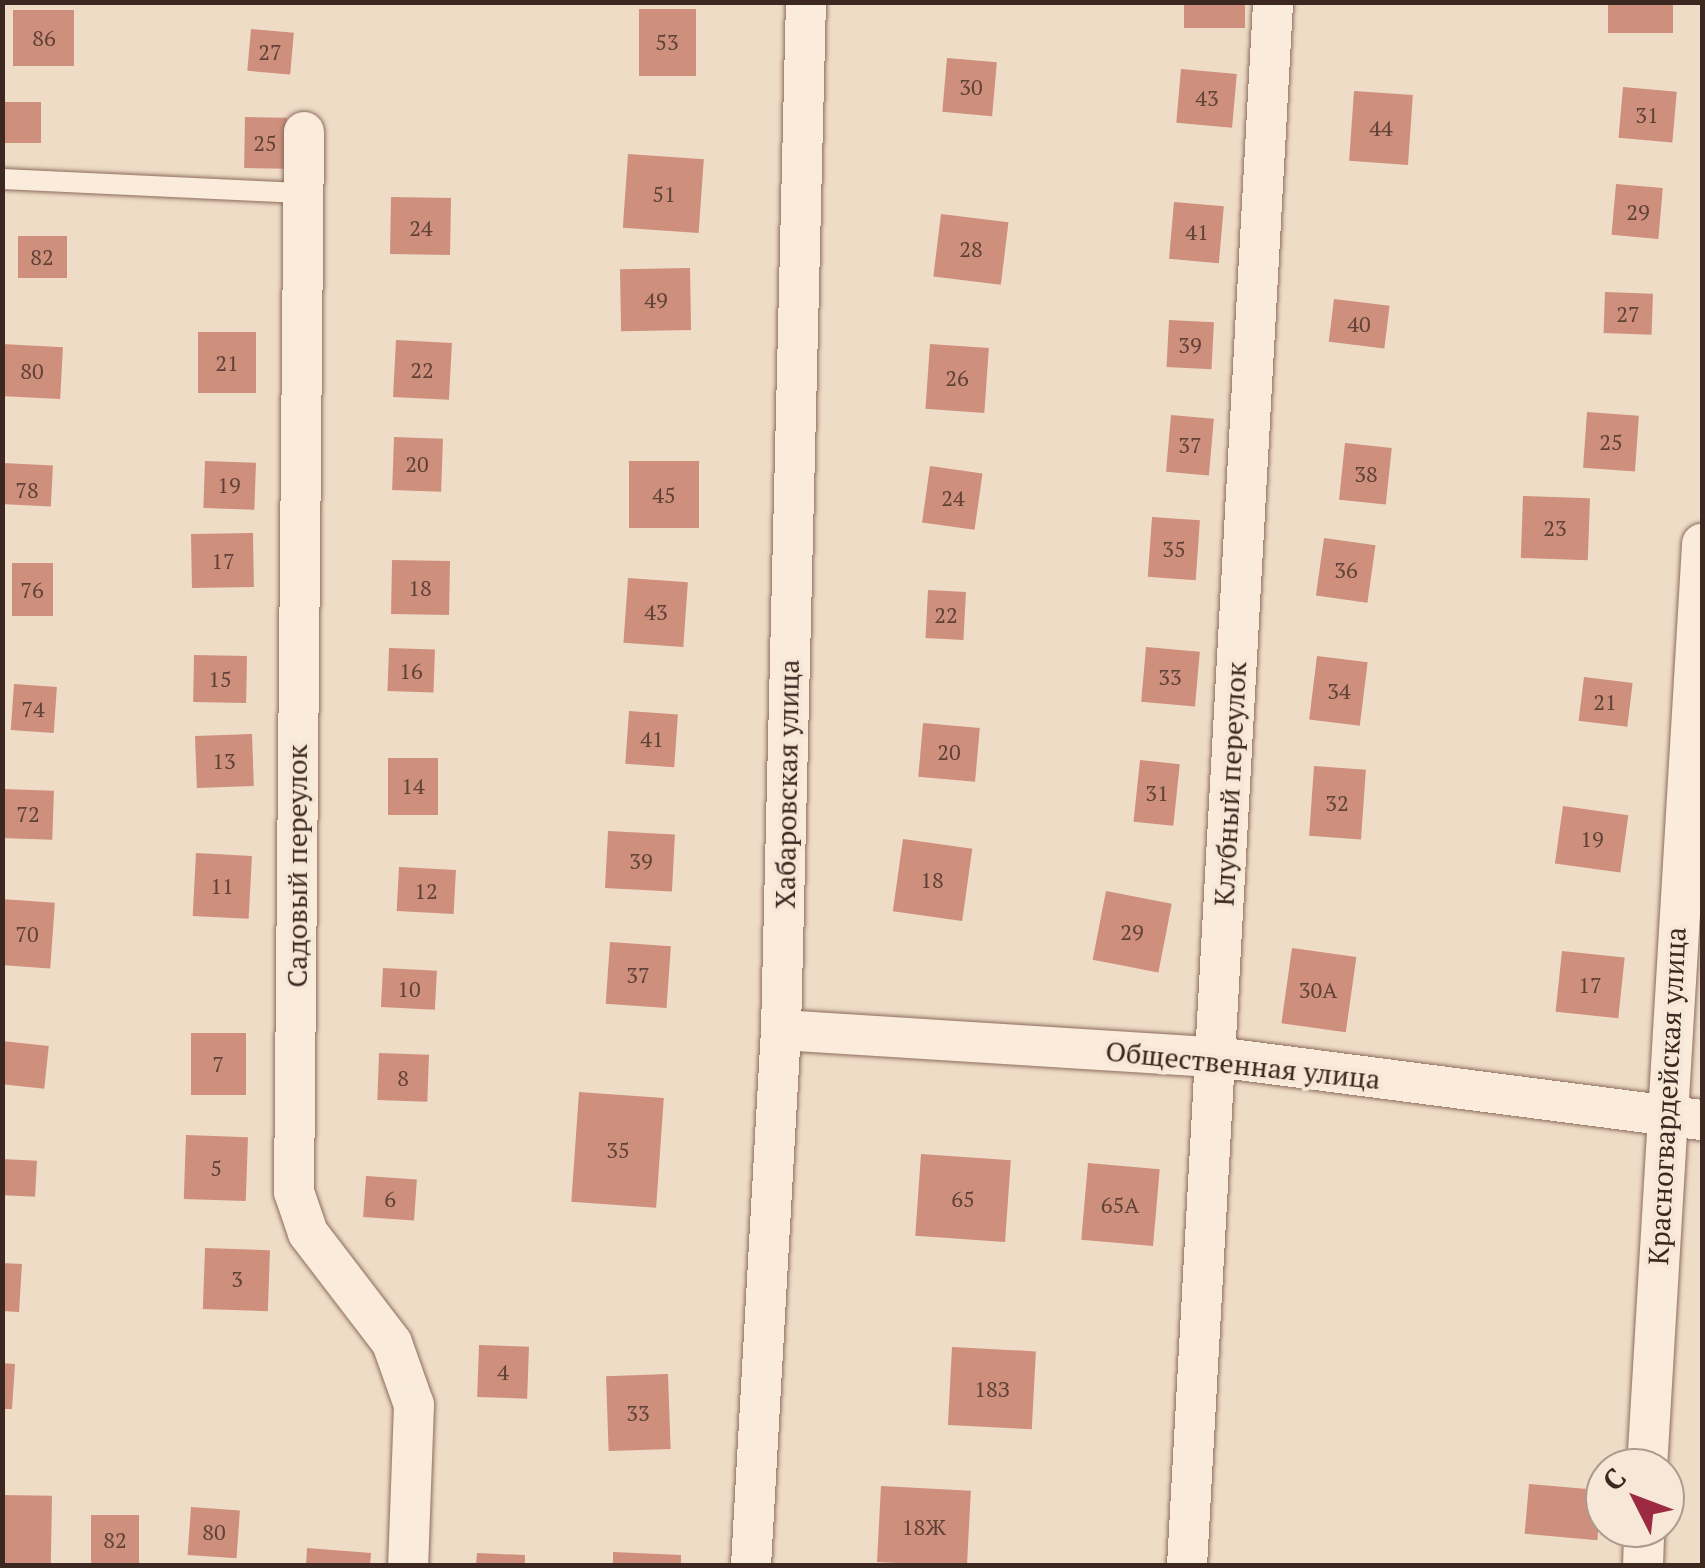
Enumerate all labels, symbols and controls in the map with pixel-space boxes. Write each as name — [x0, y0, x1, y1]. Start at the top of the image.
house number: 86 — [32, 25, 56, 51]
house number: 53 — [655, 29, 679, 55]
house number: 27 — [258, 39, 282, 65]
house number: 30 — [959, 74, 983, 100]
house number: 43 — [1195, 85, 1219, 111]
house number: 31 — [1635, 102, 1659, 128]
house number: 44 — [1369, 115, 1393, 141]
house number: 25 — [253, 130, 277, 156]
house number: 51 — [652, 181, 676, 207]
house number: 29 — [1626, 199, 1650, 225]
house number: 24 — [409, 215, 433, 241]
house number: 41 — [1185, 219, 1209, 245]
house number: 28 — [959, 236, 983, 262]
house number: 82 — [30, 244, 54, 270]
house number: 49 — [644, 287, 668, 313]
house number: 27 — [1616, 301, 1640, 327]
house number: 40 — [1347, 311, 1371, 337]
house number: 39 — [1178, 332, 1202, 358]
house number: 21 — [215, 350, 239, 376]
house number: 22 — [410, 357, 434, 383]
house number: 80 — [20, 358, 44, 384]
house number: 26 — [945, 365, 969, 391]
house number: 25 — [1599, 429, 1623, 455]
house number: 37 — [1178, 432, 1202, 458]
house number: 20 — [405, 451, 429, 477]
house number: 38 — [1354, 461, 1378, 487]
house number: 19 — [217, 472, 241, 498]
house number: 78 — [15, 477, 39, 503]
house number: 45 — [652, 482, 676, 508]
house number: 24 — [941, 485, 965, 511]
house number: 23 — [1543, 515, 1567, 541]
house number: 35 — [1162, 536, 1186, 562]
house number: 17 — [211, 548, 235, 574]
house number: 36 — [1334, 557, 1358, 583]
house number: 18 — [408, 575, 432, 601]
house number: 76 — [20, 577, 44, 603]
house number: 43 — [644, 599, 668, 625]
house number: 22 — [934, 602, 958, 628]
house number: 16 — [399, 658, 423, 684]
street label: Хабаровская улица — [768, 659, 806, 909]
street label: Клубный переулок — [1207, 661, 1253, 907]
house number: 33 — [1158, 664, 1182, 690]
house number: 15 — [208, 666, 232, 692]
house number: 34 — [1327, 678, 1351, 704]
house number: 21 — [1593, 689, 1617, 715]
house number: 74 — [21, 696, 45, 722]
house number: 41 — [640, 726, 664, 752]
house number: 20 — [937, 739, 961, 765]
street label: Садовый переулок — [280, 744, 314, 988]
house number: 13 — [212, 748, 236, 774]
house number: 14 — [401, 773, 425, 799]
house number: 31 — [1145, 780, 1169, 806]
house number: 32 — [1325, 790, 1349, 816]
house number: 72 — [16, 801, 40, 827]
house number: 19 — [1580, 826, 1604, 852]
house number: 39 — [629, 848, 653, 874]
house number: 18 — [920, 867, 944, 893]
house number: 11 — [210, 873, 234, 899]
house number: 12 — [414, 878, 438, 904]
house number: 29 — [1120, 919, 1144, 945]
house number: 70 — [15, 921, 39, 947]
street label: Красногвардейская улица — [1641, 926, 1693, 1266]
house number: 37 — [626, 962, 650, 988]
house number: 17 — [1578, 972, 1602, 998]
house number: 10 — [397, 976, 421, 1002]
house number: 30А — [1299, 977, 1337, 1003]
street label: Общественная улица — [1104, 1034, 1382, 1096]
house number: 7 — [212, 1051, 224, 1077]
house number: 8 — [397, 1065, 409, 1091]
house number: 35 — [606, 1137, 630, 1163]
house number: 5 — [210, 1155, 222, 1181]
house number: 6 — [384, 1186, 396, 1212]
house number: 65 — [951, 1186, 975, 1212]
house number: 65А — [1101, 1192, 1139, 1218]
house number: 3 — [231, 1266, 243, 1292]
house number: 4 — [497, 1359, 509, 1385]
house number: 18З — [974, 1376, 1010, 1402]
house number: 33 — [626, 1400, 650, 1426]
north arrow — [1585, 1448, 1685, 1548]
text: С — [1594, 1460, 1634, 1498]
house number: 18Ж — [902, 1514, 946, 1540]
house number: 80 — [202, 1519, 226, 1545]
house number: 82 — [103, 1527, 127, 1553]

